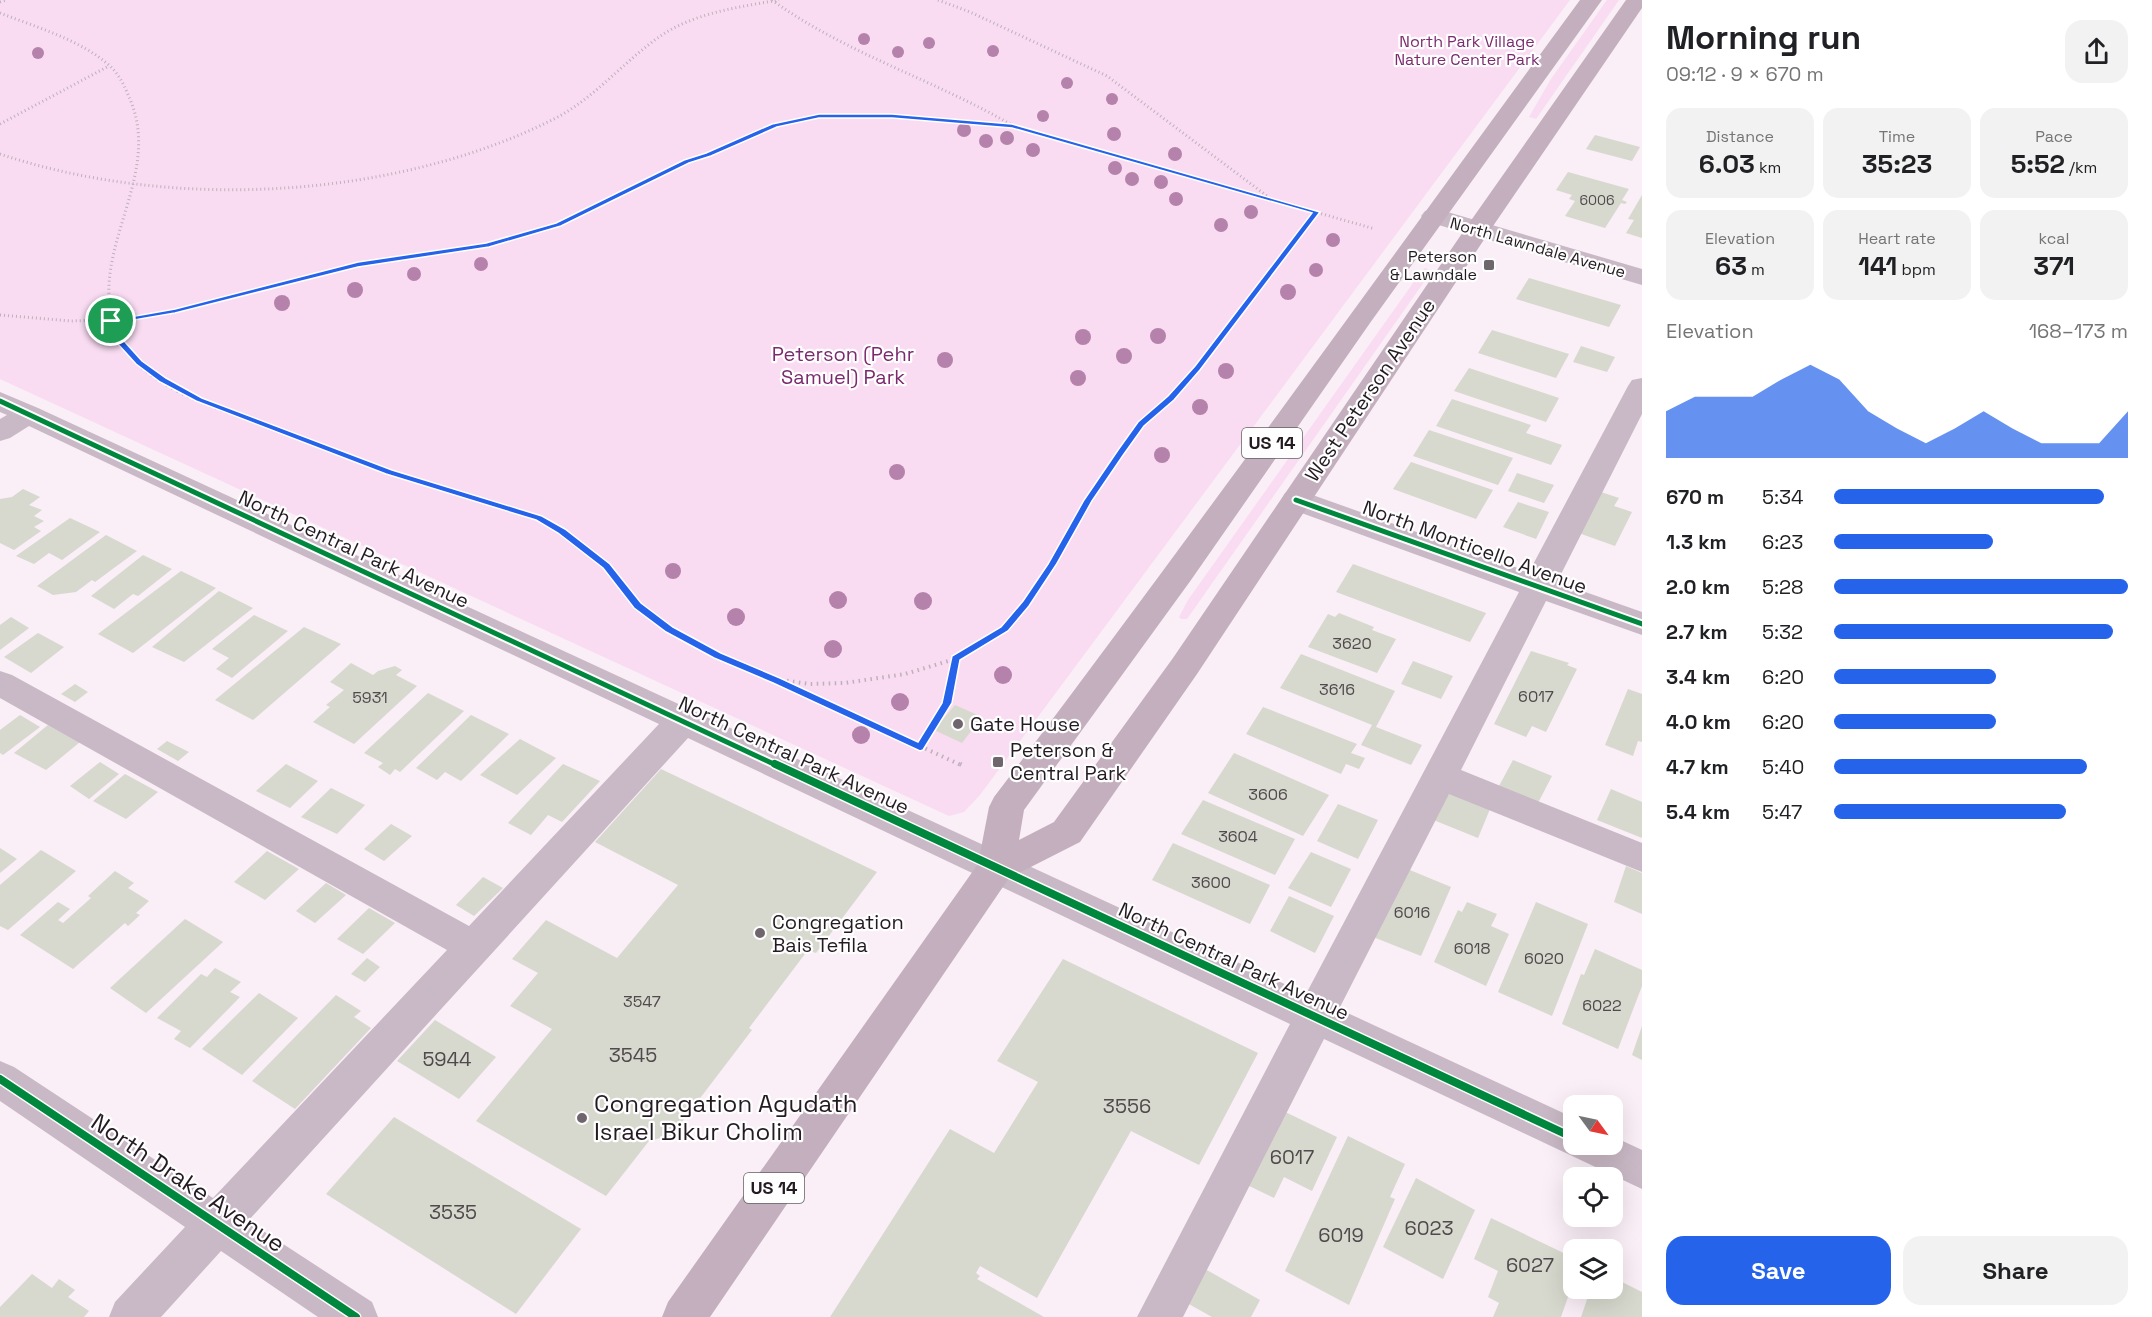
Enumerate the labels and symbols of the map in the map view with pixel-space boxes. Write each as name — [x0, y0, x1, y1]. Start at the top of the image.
park label: North Park Village Nature Center Park — [1394, 31, 1540, 70]
house number: 6006 — [1579, 191, 1615, 209]
street label: North Lawndale Avenue — [1448, 212, 1628, 283]
place label: Peterson & Lawndale — [1390, 246, 1477, 285]
marker: Peterson & Lawndale — [1482, 258, 1496, 272]
street label: West Peterson Avenue — [1299, 293, 1441, 487]
pin — [85, 295, 136, 346]
park label: Peterson (Pehr Samuel) Park — [772, 341, 914, 390]
road number: US 14 — [1242, 428, 1302, 458]
street label: North Central Park Avenue — [235, 484, 473, 614]
street label: North Monticello Avenue — [1359, 494, 1591, 600]
house number: 3620 — [1332, 633, 1372, 654]
house number: 3616 — [1319, 679, 1355, 700]
house number: 6017 — [1518, 686, 1554, 707]
house number: 5931 — [352, 687, 388, 708]
street label: North Central Park Avenue — [675, 690, 913, 820]
place label: Gate House — [970, 711, 1080, 737]
marker: Gate House — [951, 717, 965, 731]
place label: Peterson & Central Park — [1010, 737, 1126, 786]
marker: Peterson & Central Park — [991, 755, 1005, 769]
house number: 3606 — [1248, 784, 1288, 805]
house number: 3604 — [1218, 826, 1258, 847]
house number: 3600 — [1191, 872, 1231, 893]
street label: North Central Park Avenue — [1115, 896, 1353, 1026]
house number: 6016 — [1394, 902, 1430, 923]
place label: Congregation Bais Tefila — [772, 909, 904, 958]
marker: Congregation Bais Tefila — [753, 926, 767, 940]
house number: 6018 — [1454, 938, 1490, 959]
house number: 6020 — [1524, 948, 1564, 969]
house number: 3547 — [623, 991, 661, 1012]
house number: 6022 — [1582, 995, 1622, 1016]
house number: 3545 — [609, 1042, 657, 1068]
house number: 5944 — [422, 1046, 472, 1072]
place label: Congregation Agudath Israel Bikur Cholim — [594, 1088, 857, 1147]
house number: 3556 — [1103, 1093, 1151, 1119]
north arrow — [1563, 1095, 1623, 1155]
street label: North Drake Avenue — [85, 1106, 291, 1259]
marker: Congregation Agudath Israel Bikur Cholim — [575, 1111, 589, 1125]
house number: 6017 — [1270, 1144, 1314, 1170]
road number: US 14 — [744, 1173, 804, 1203]
house number: 3535 — [429, 1199, 477, 1225]
house number: 6023 — [1404, 1215, 1454, 1241]
house number: 6019 — [1318, 1222, 1364, 1248]
house number: 6027 — [1506, 1252, 1554, 1278]

